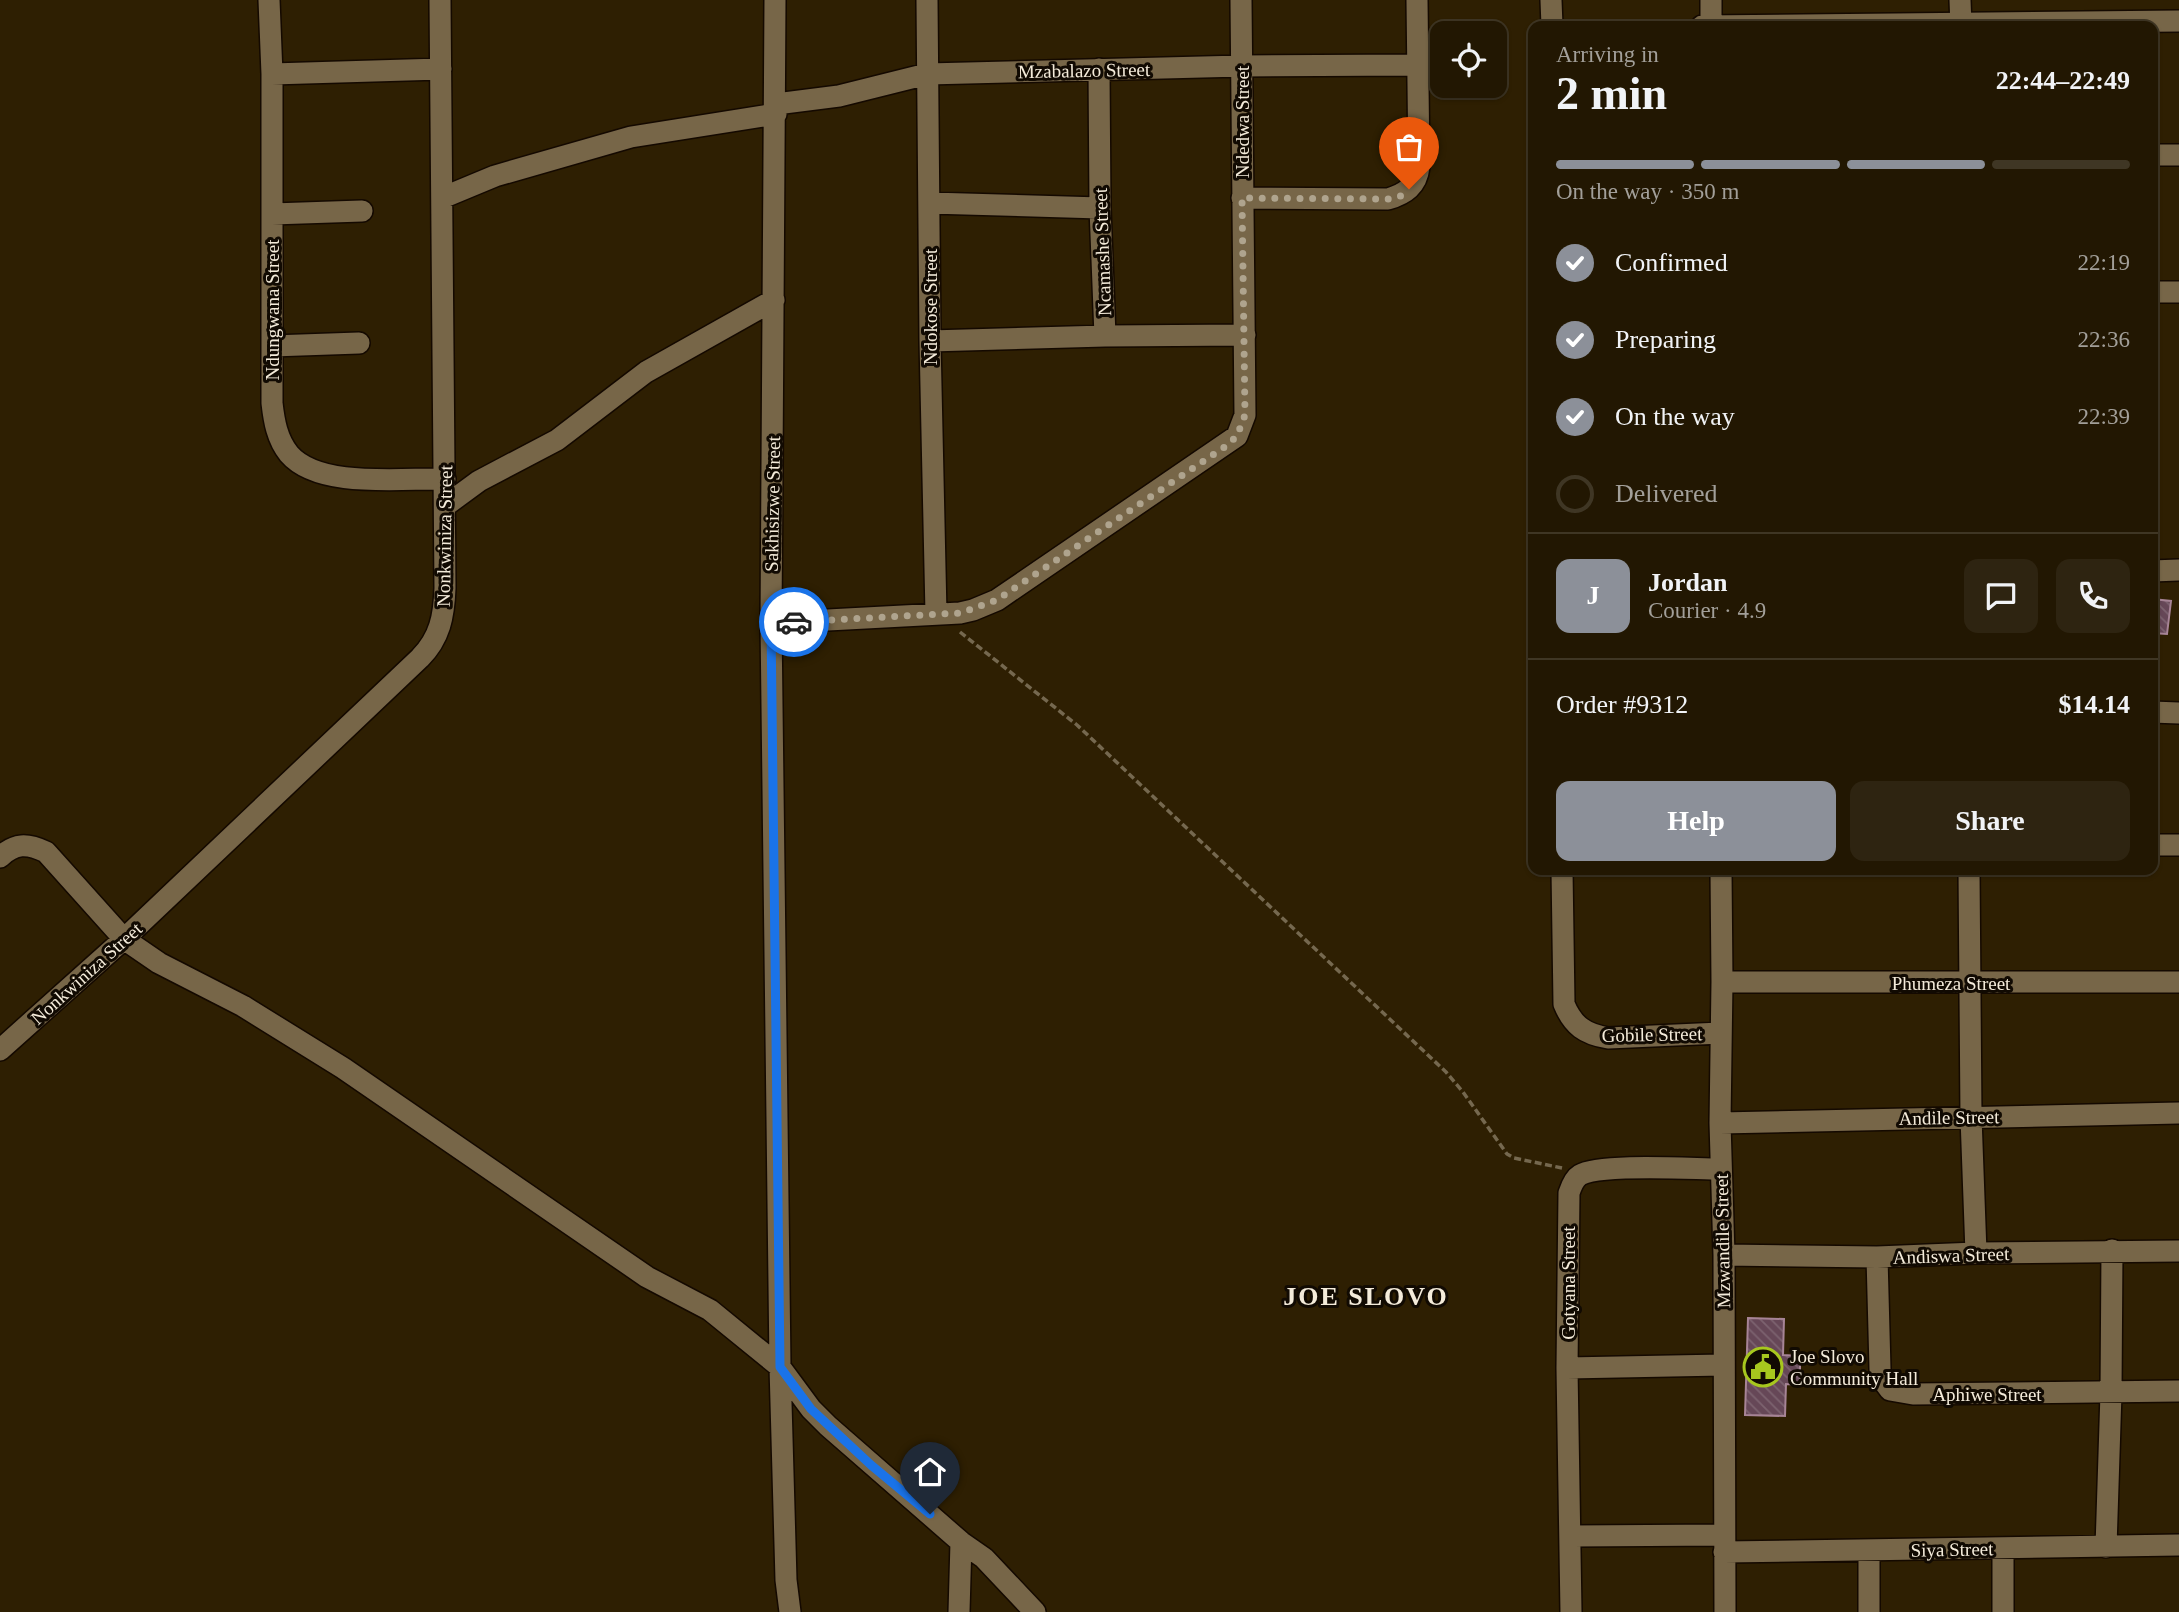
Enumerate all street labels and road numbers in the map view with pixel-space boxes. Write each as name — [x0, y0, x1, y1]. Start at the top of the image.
street label: Mzabalazo Street — [1018, 59, 1151, 82]
street label: Ndedwa Street — [1232, 65, 1253, 178]
street label: Ncamashe Street — [1090, 187, 1115, 316]
street label: Ndungwana Street — [262, 239, 283, 380]
street label: Ndokose Street — [920, 248, 941, 365]
street label: Sakhisizwe Street — [761, 435, 784, 572]
street label: Nonkwiniza Street — [433, 464, 456, 607]
street label: Nonkwiniza Street — [27, 918, 147, 1029]
street label: Phumeza Street — [1892, 973, 2011, 994]
street label: Gobile Street — [1601, 1023, 1703, 1046]
street label: Andile Street — [1898, 1106, 2000, 1129]
street label: Mzwandile Street — [1711, 1173, 1734, 1308]
street label: Gotyana Street — [1558, 1226, 1579, 1340]
street label: Andiswa Street — [1892, 1243, 2010, 1268]
street label: Aphiwe Street — [1932, 1384, 2042, 1405]
street label: Siya Street — [1910, 1538, 1994, 1561]

